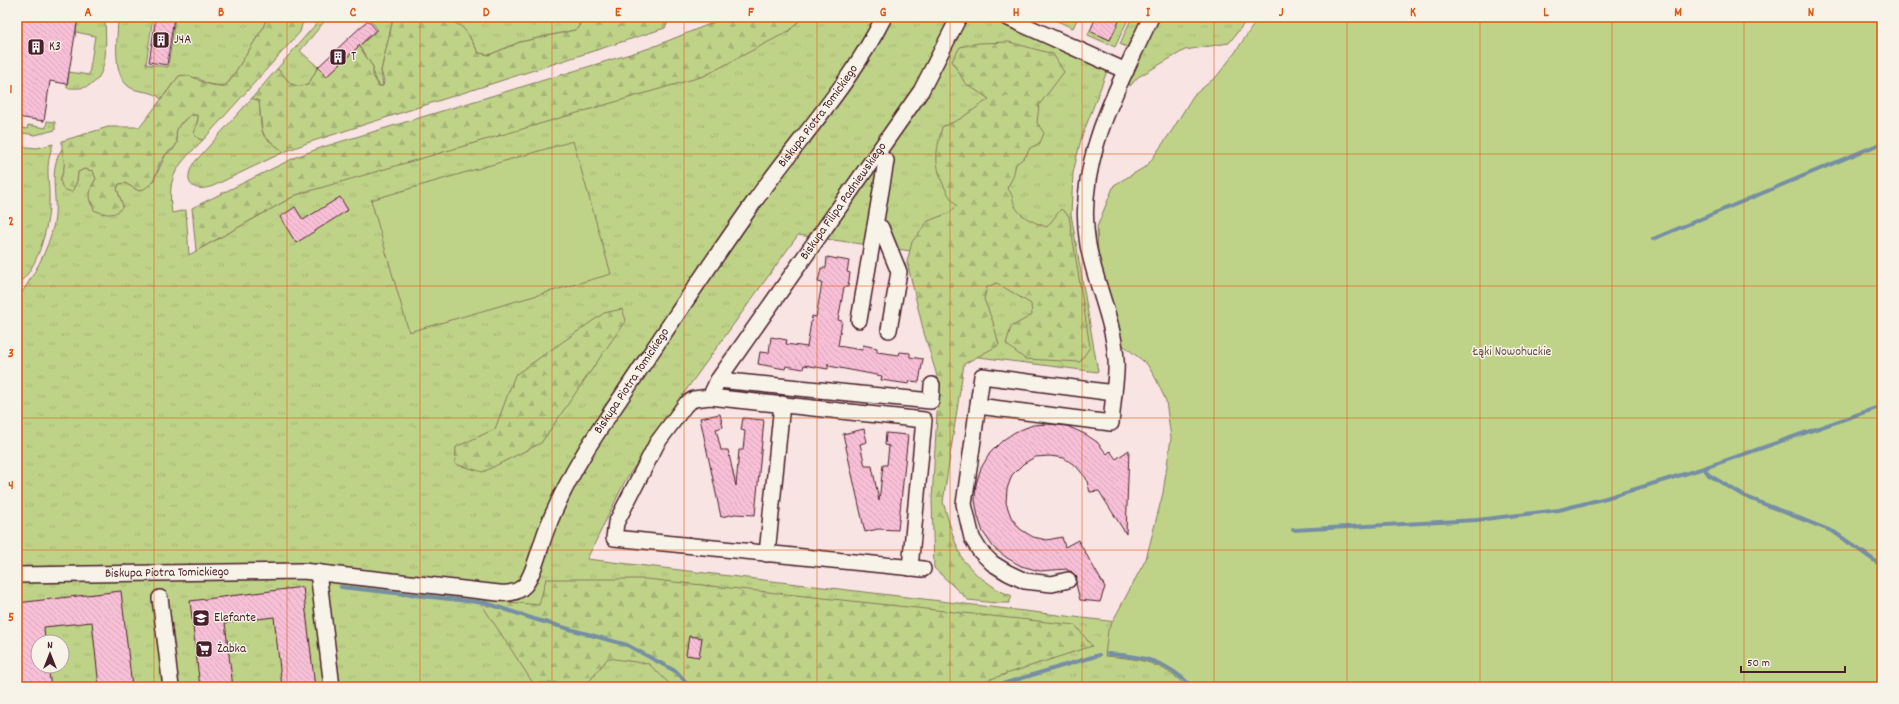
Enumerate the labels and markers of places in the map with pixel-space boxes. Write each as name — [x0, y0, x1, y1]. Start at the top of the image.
building icon: J4A — [151, 30, 171, 50]
place label: J4A — [174, 31, 191, 50]
building icon: K3 — [26, 37, 46, 57]
place label: K3 — [49, 38, 61, 57]
building icon: T — [328, 47, 348, 67]
place label: T — [351, 48, 356, 67]
school or university icon: Elefante — [191, 608, 211, 628]
place label: Elefante — [214, 609, 256, 628]
supermarket icon: Żabka — [194, 639, 214, 659]
place label: Żabka — [217, 640, 247, 659]

